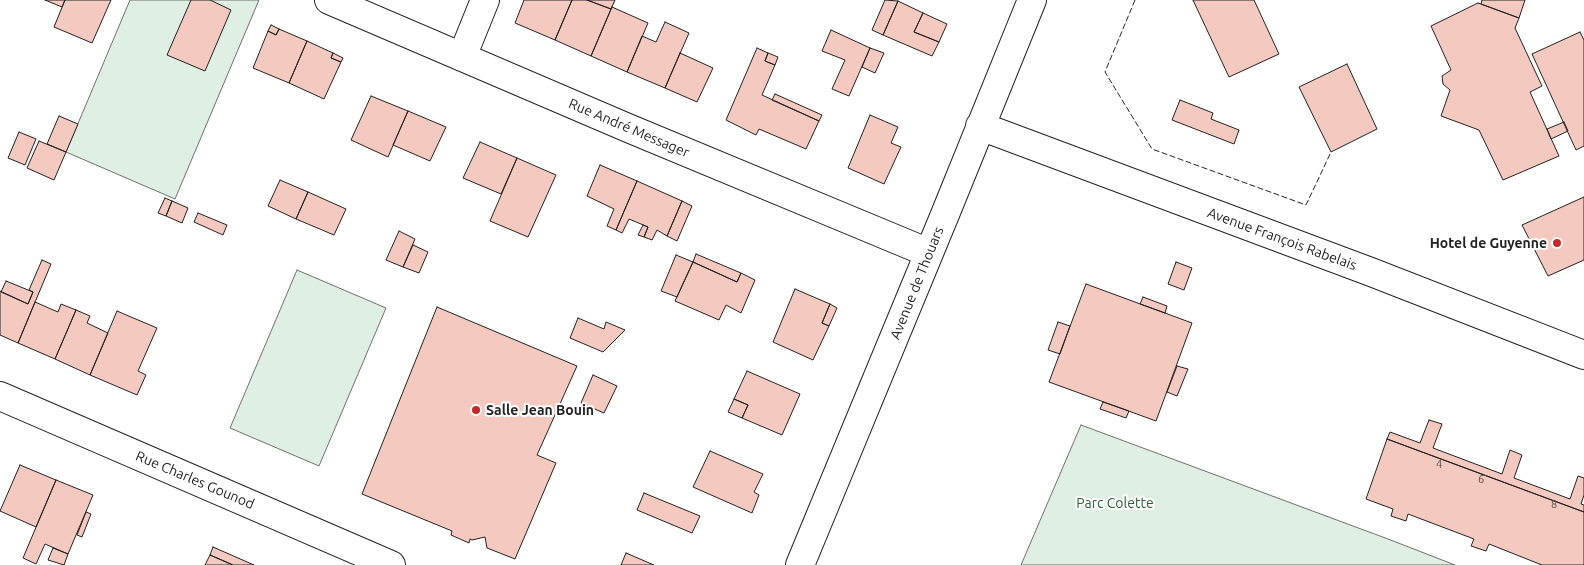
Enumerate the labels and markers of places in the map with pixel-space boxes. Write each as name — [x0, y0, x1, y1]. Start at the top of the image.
place label: Hotel de Guyenne — [1430, 235, 1547, 251]
marker: Hotel de Guyenne — [1551, 237, 1563, 249]
place label: Salle Jean Bouin — [486, 402, 594, 418]
marker: Salle Jean Bouin — [470, 404, 482, 416]

